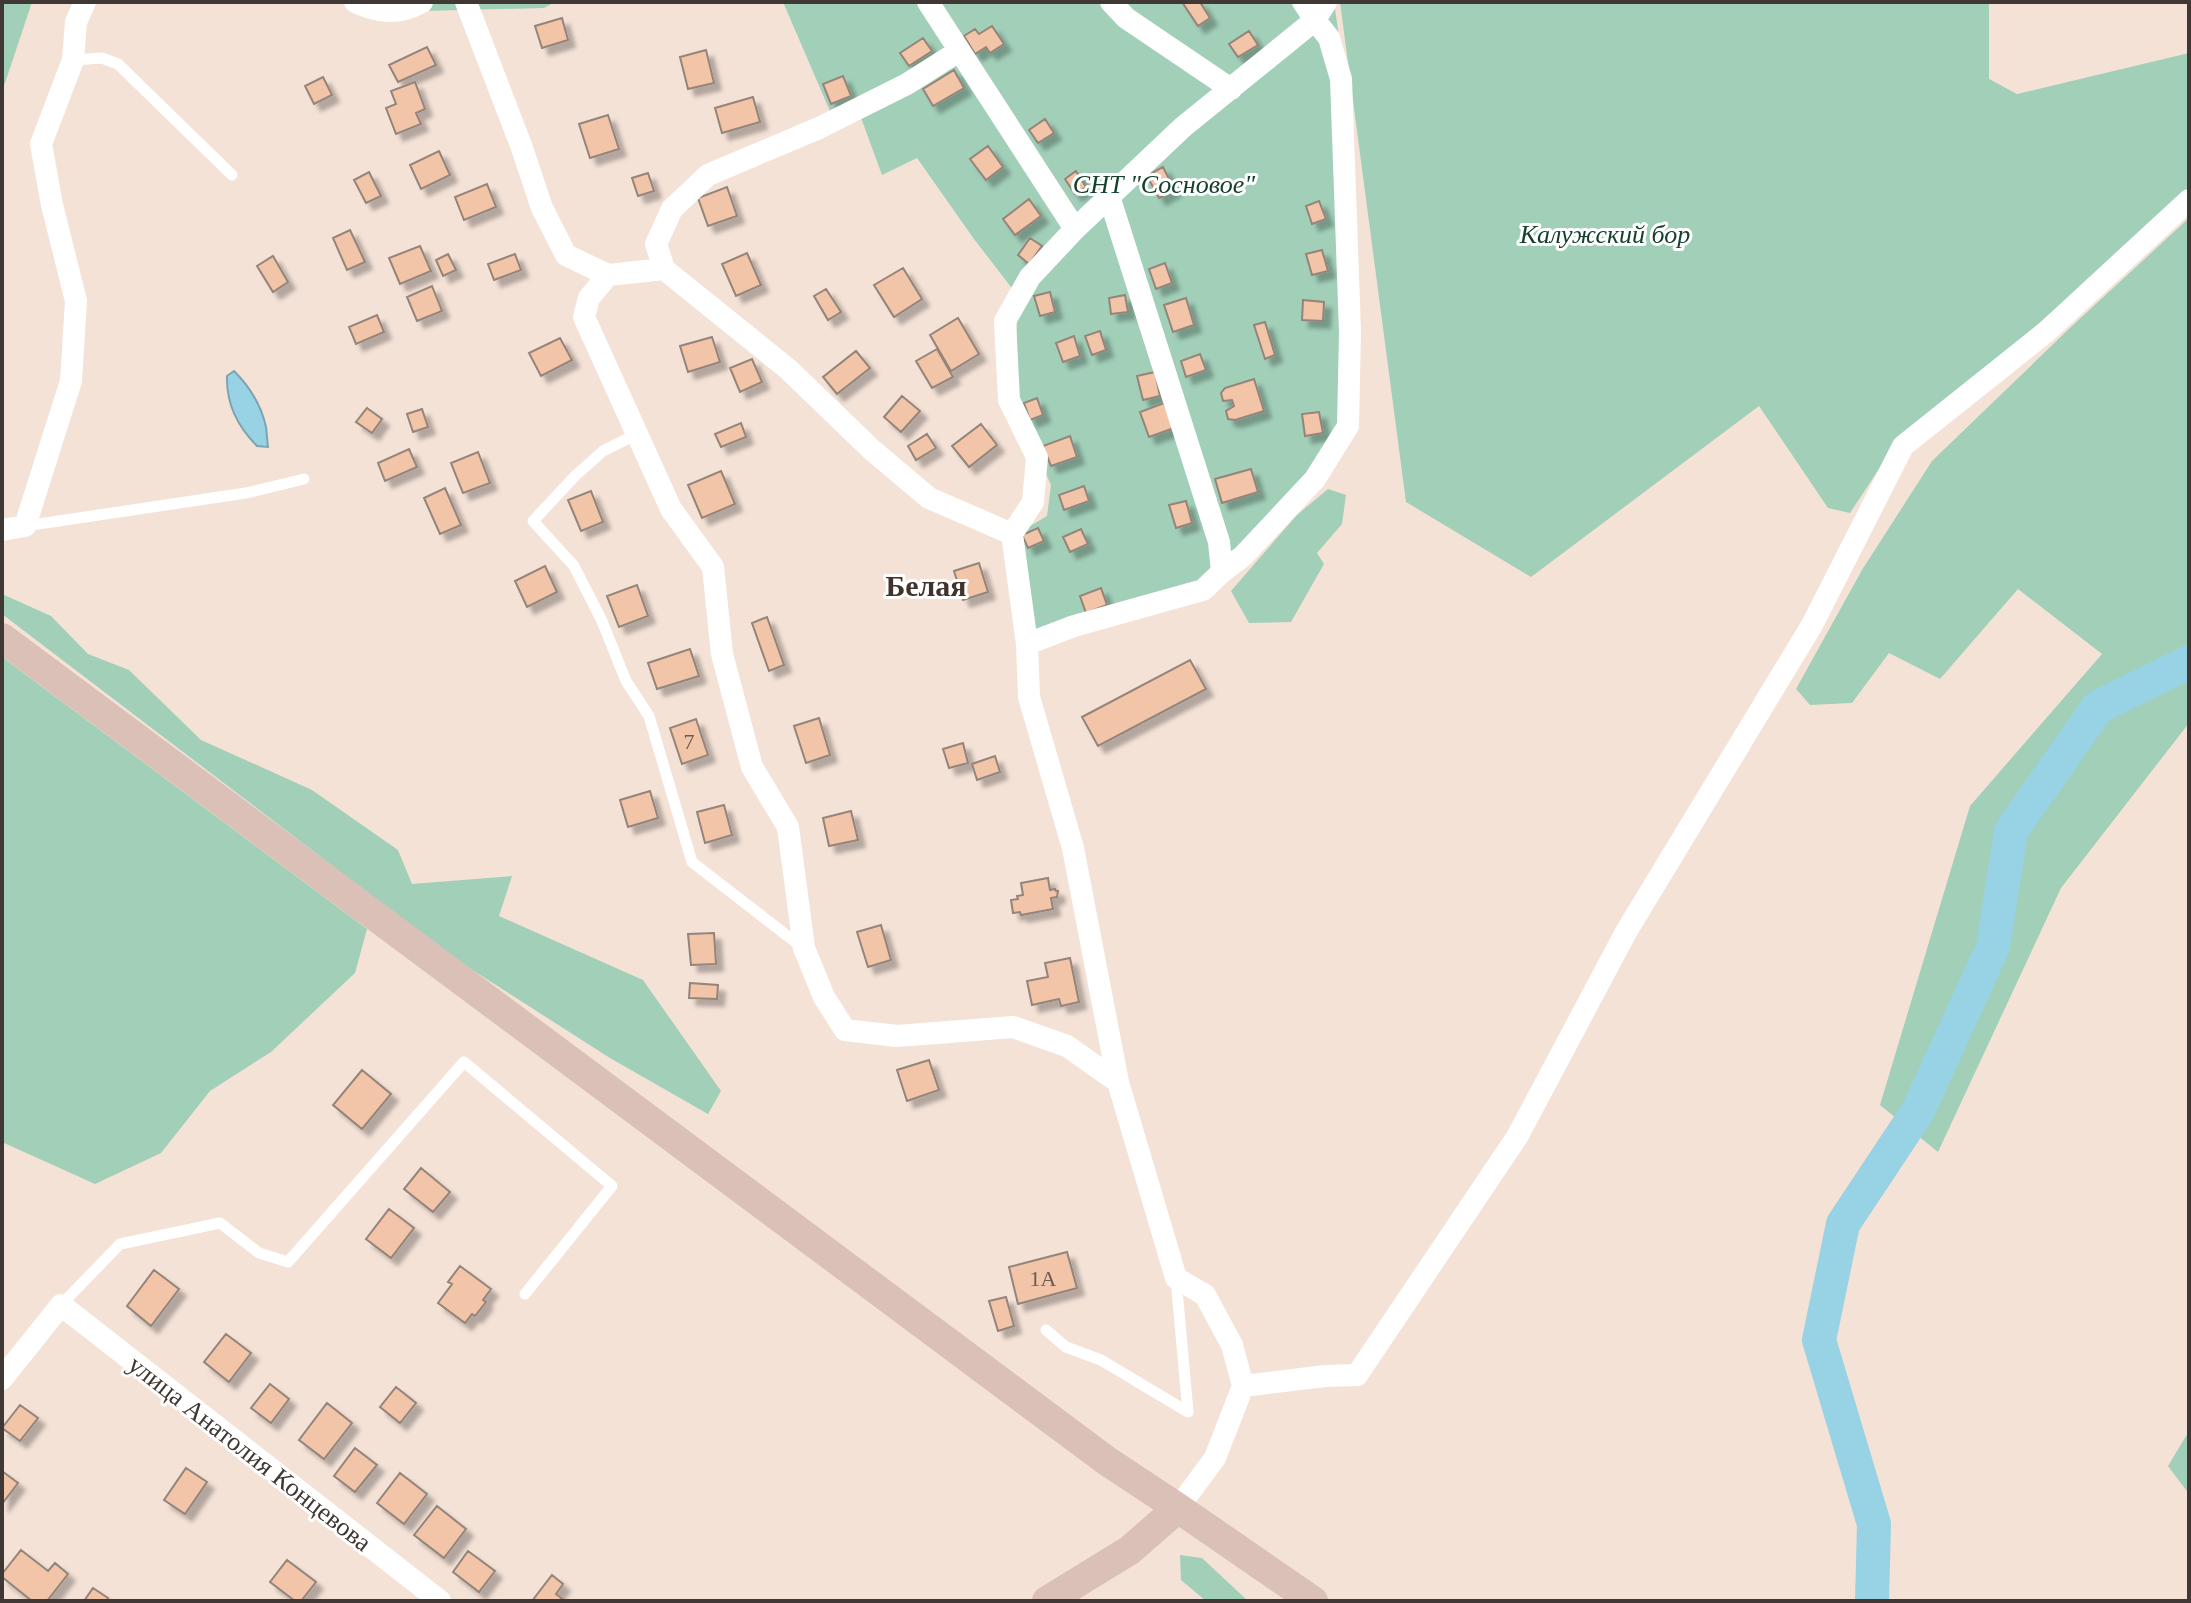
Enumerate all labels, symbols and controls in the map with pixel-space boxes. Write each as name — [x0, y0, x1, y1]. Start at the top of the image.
park label: СНТ "Сосновое" — [1073, 170, 1255, 199]
park label: Калужский бор — [1519, 220, 1690, 249]
district label: Белая — [885, 569, 967, 602]
house number: 7 — [684, 729, 695, 754]
house number: 1А — [1030, 1266, 1057, 1291]
street label: улица Анатолия Концевова — [122, 1350, 377, 1558]

